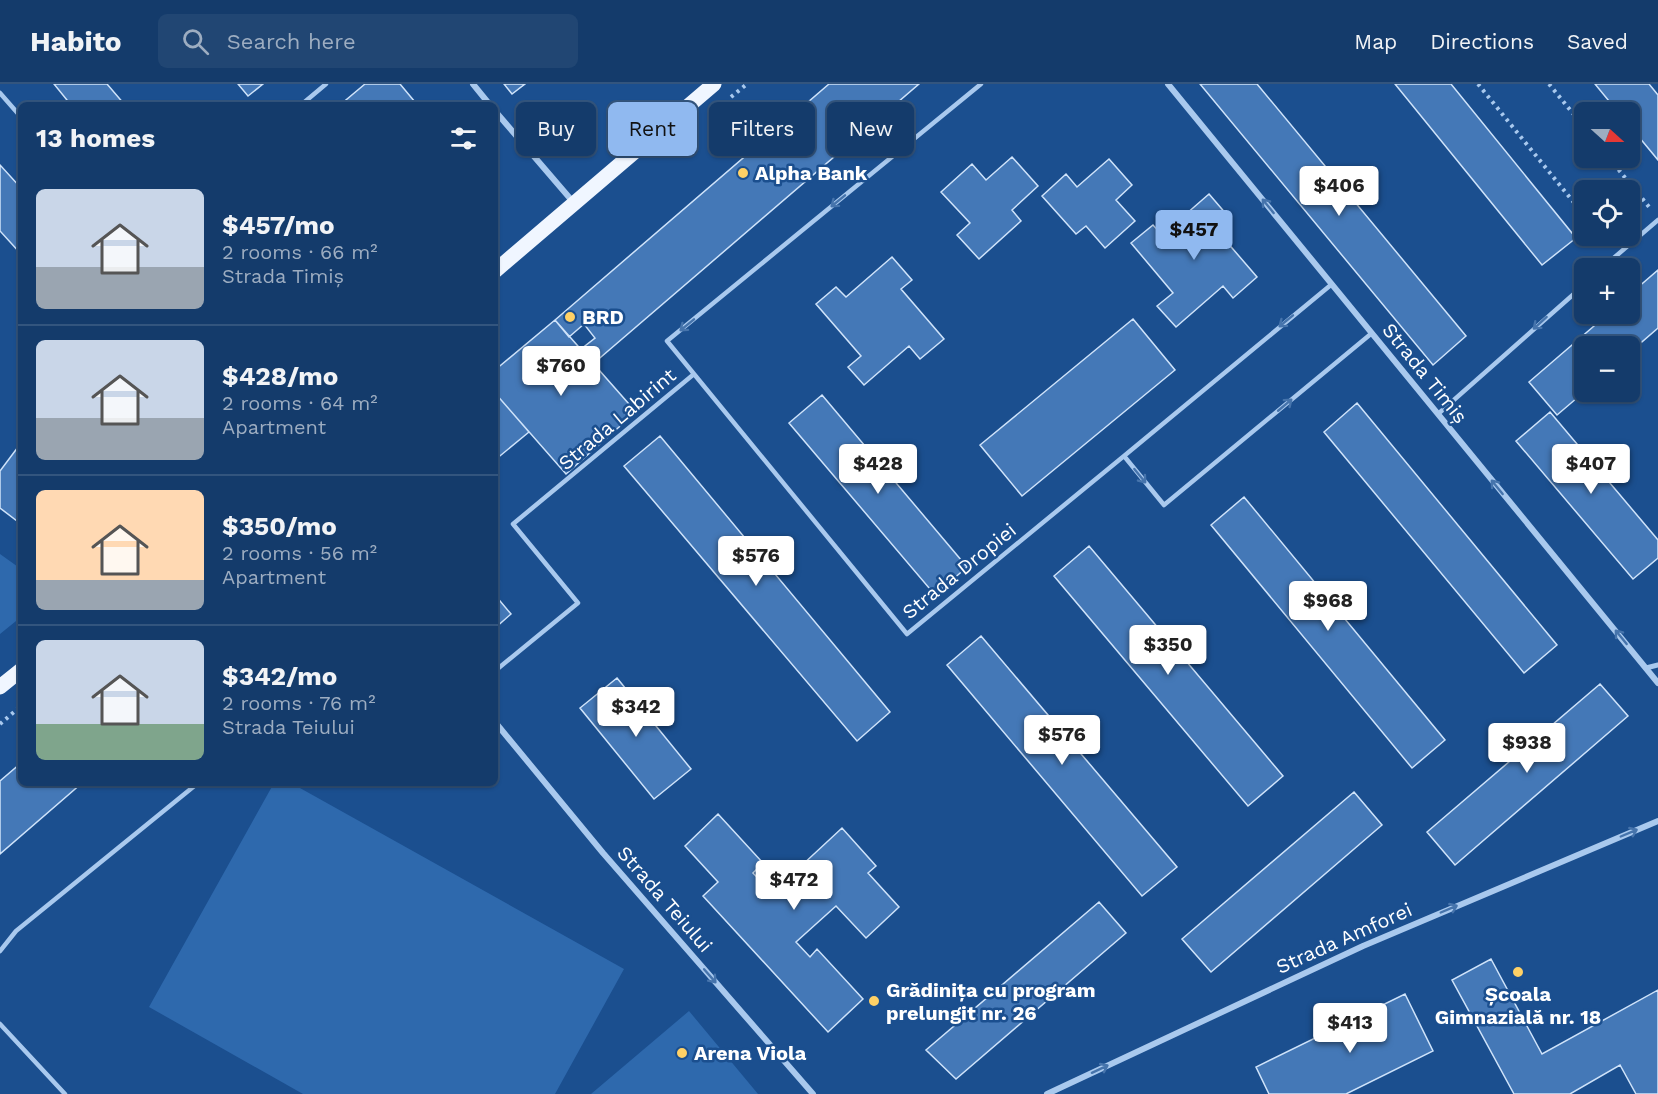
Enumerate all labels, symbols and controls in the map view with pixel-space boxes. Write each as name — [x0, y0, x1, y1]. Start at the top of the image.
search box — [158, 14, 578, 68]
text: Habito — [30, 25, 122, 58]
icon: search — [179, 25, 212, 58]
text: Search here — [227, 29, 356, 54]
text: Map — [1354, 29, 1397, 54]
text: Directions — [1430, 29, 1534, 54]
text: Saved — [1567, 29, 1628, 54]
chip: Buy — [516, 102, 596, 156]
chip: Rent — [608, 102, 697, 156]
chip: Filters — [709, 102, 815, 156]
chip: New — [827, 102, 914, 156]
north arrow — [1574, 102, 1640, 168]
map controls — [1574, 102, 1640, 402]
icon: filters — [447, 122, 480, 155]
text: 13 homes — [36, 123, 155, 153]
place label: Alpha Bank — [755, 161, 868, 185]
marker: Alpha Bank — [736, 166, 750, 180]
pin: $406 — [1303, 166, 1375, 217]
text: $406 — [1314, 173, 1364, 197]
button: locate — [1574, 180, 1640, 246]
one-way arrow — [831, 194, 846, 208]
one-way arrow — [1262, 199, 1275, 215]
text: $457/mo — [222, 210, 335, 240]
pin: $457 — [1158, 210, 1230, 261]
icon: home — [84, 213, 156, 285]
text: $457 — [1170, 217, 1218, 241]
text: 2 rooms · 66 m² — [222, 240, 378, 264]
button: + — [1574, 258, 1640, 324]
text: Strada Timiș — [222, 264, 344, 288]
place label: BRD — [582, 305, 624, 329]
marker: BRD — [563, 310, 577, 324]
one-way arrow — [1279, 315, 1295, 328]
one-way arrow — [1533, 316, 1548, 330]
one-way arrow — [680, 318, 696, 331]
street label: Strada Timiș — [1377, 318, 1473, 428]
button: − — [1574, 336, 1640, 402]
pin: $760 — [525, 346, 597, 397]
text: $760 — [536, 353, 586, 377]
text: $428/mo — [222, 361, 338, 391]
street label: Strada Labirint — [553, 363, 681, 475]
icon: home — [84, 364, 156, 436]
text: 2 rooms · 64 m² — [222, 391, 378, 415]
one-way arrow — [1277, 398, 1293, 411]
text: Apartment — [222, 415, 326, 439]
pin: $428 — [842, 444, 914, 495]
pin: $407 — [1555, 444, 1627, 495]
text: $428 — [853, 451, 903, 475]
text: $407 — [1566, 451, 1616, 475]
one-way arrow — [1133, 467, 1146, 483]
one-way arrow — [1491, 479, 1504, 495]
text: $350/mo — [222, 511, 337, 541]
icon: home — [84, 514, 156, 586]
street label: Strada Dropiei — [897, 518, 1021, 624]
pin: $576 — [720, 536, 792, 587]
text: 2 rooms · 56 m² — [222, 541, 377, 565]
text: $576 — [732, 543, 780, 567]
text: Apartment — [222, 565, 326, 589]
pin: $968 — [1292, 581, 1364, 632]
text: $968 — [1303, 588, 1353, 612]
pin: $350 — [1132, 625, 1204, 676]
one-way arrow — [1614, 630, 1628, 645]
text: $350 — [1143, 632, 1193, 656]
text: $342/mo — [222, 661, 337, 691]
icon: home — [84, 664, 156, 736]
pin: $342 — [600, 687, 672, 738]
text: 2 rooms · 76 m² — [222, 691, 375, 715]
text: $342 — [611, 694, 661, 718]
text: Strada Teiului — [222, 715, 355, 739]
pin: $576 — [1026, 715, 1098, 766]
text: $576 — [1038, 722, 1086, 746]
pin: $938 — [1491, 723, 1563, 774]
text: $938 — [1502, 730, 1552, 754]
one-way arrow — [1619, 827, 1637, 838]
street label: Strada Teiului — [612, 841, 718, 957]
pin: $472 — [758, 860, 830, 911]
text: $472 — [770, 867, 818, 891]
street label: Strada Amforei — [1272, 897, 1416, 979]
one-way arrow — [1440, 903, 1458, 914]
marker: Școala Gimnazială nr. 18 — [1511, 965, 1525, 979]
one-way arrow — [703, 968, 717, 983]
place label: Grădinița cu program prelungit nr. 26 — [886, 978, 1095, 1025]
place label: Școala Gimnazială nr. 18 — [1435, 982, 1601, 1029]
marker: Grădinița cu program prelungit nr. 26 — [867, 994, 881, 1008]
pin: $413 — [1314, 1003, 1386, 1054]
text: $413 — [1327, 1010, 1373, 1034]
place label: Arena Viola — [694, 1041, 807, 1065]
marker: Arena Viola — [675, 1046, 689, 1060]
one-way arrow — [1090, 1063, 1108, 1075]

